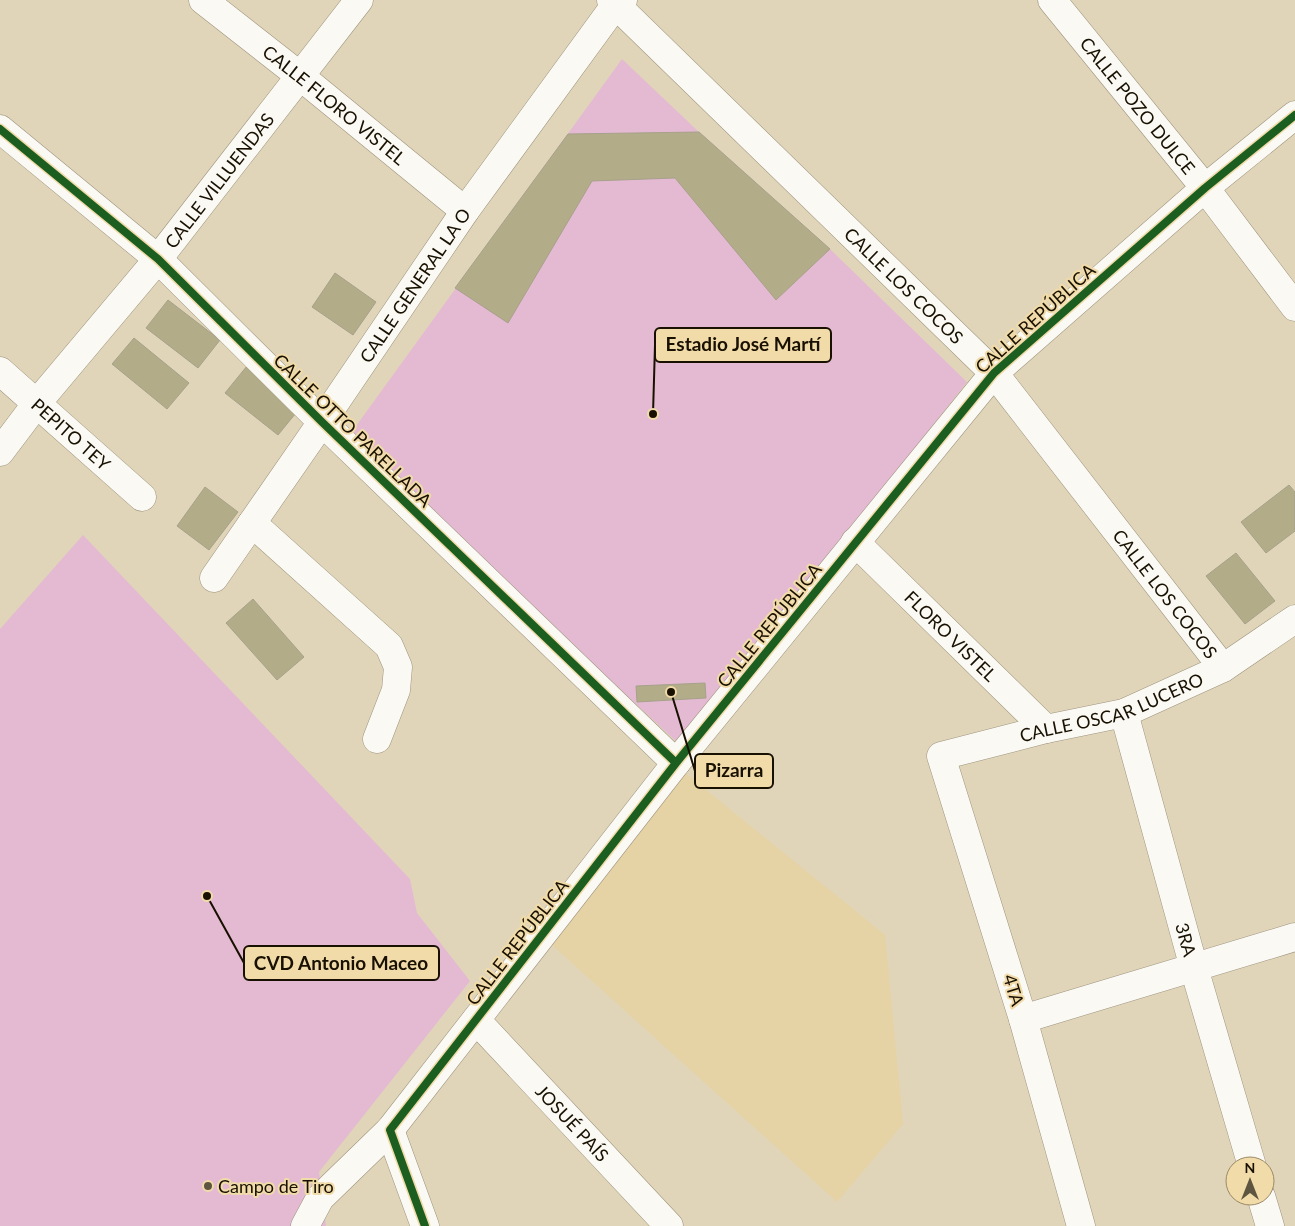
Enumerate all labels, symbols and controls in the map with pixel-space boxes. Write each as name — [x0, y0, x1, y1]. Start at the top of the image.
street label: CALLE POZO DULCE — [1076, 33, 1200, 178]
street label: CALLE FLORO VISTEL — [258, 40, 410, 169]
street label: CALLE VILLUENDAS — [160, 108, 278, 252]
street label: CALLE GENERAL LA O — [355, 204, 475, 367]
street label: CALLE LOS COCOS — [840, 223, 968, 348]
street label: CALLE REPÚBLICA — [971, 258, 1100, 378]
callout: Estadio José Martí — [655, 328, 831, 362]
text: Estadio José Martí — [666, 332, 822, 355]
street label: CALLE OTTO PARELLADA — [269, 349, 437, 512]
street label: PEPITO TEY — [27, 393, 116, 475]
street label: CALLE LOS COCOS — [1108, 525, 1222, 663]
street label: CALLE REPÚBLICA — [712, 558, 826, 692]
street label: FLORO VISTEL — [900, 586, 1001, 686]
street label: CALLE OSCAR LUCERO — [1017, 668, 1206, 746]
callout: Pizarra — [695, 754, 773, 788]
text: Pizarra — [705, 758, 763, 781]
street label: CALLE REPÚBLICA — [461, 874, 573, 1009]
street label: 3RA — [1171, 920, 1202, 960]
callout: CVD Antonio Maceo — [244, 946, 439, 980]
text: CVD Antonio Maceo — [254, 951, 428, 974]
street label: 4TA — [999, 971, 1029, 1009]
street label: JOSUÉ PAÍS — [531, 1080, 614, 1166]
north arrow — [1225, 1156, 1275, 1206]
text: N — [1245, 1159, 1255, 1176]
place label: Campo de Tiro — [218, 1175, 334, 1197]
marker: Campo de Tiro — [202, 1180, 214, 1192]

